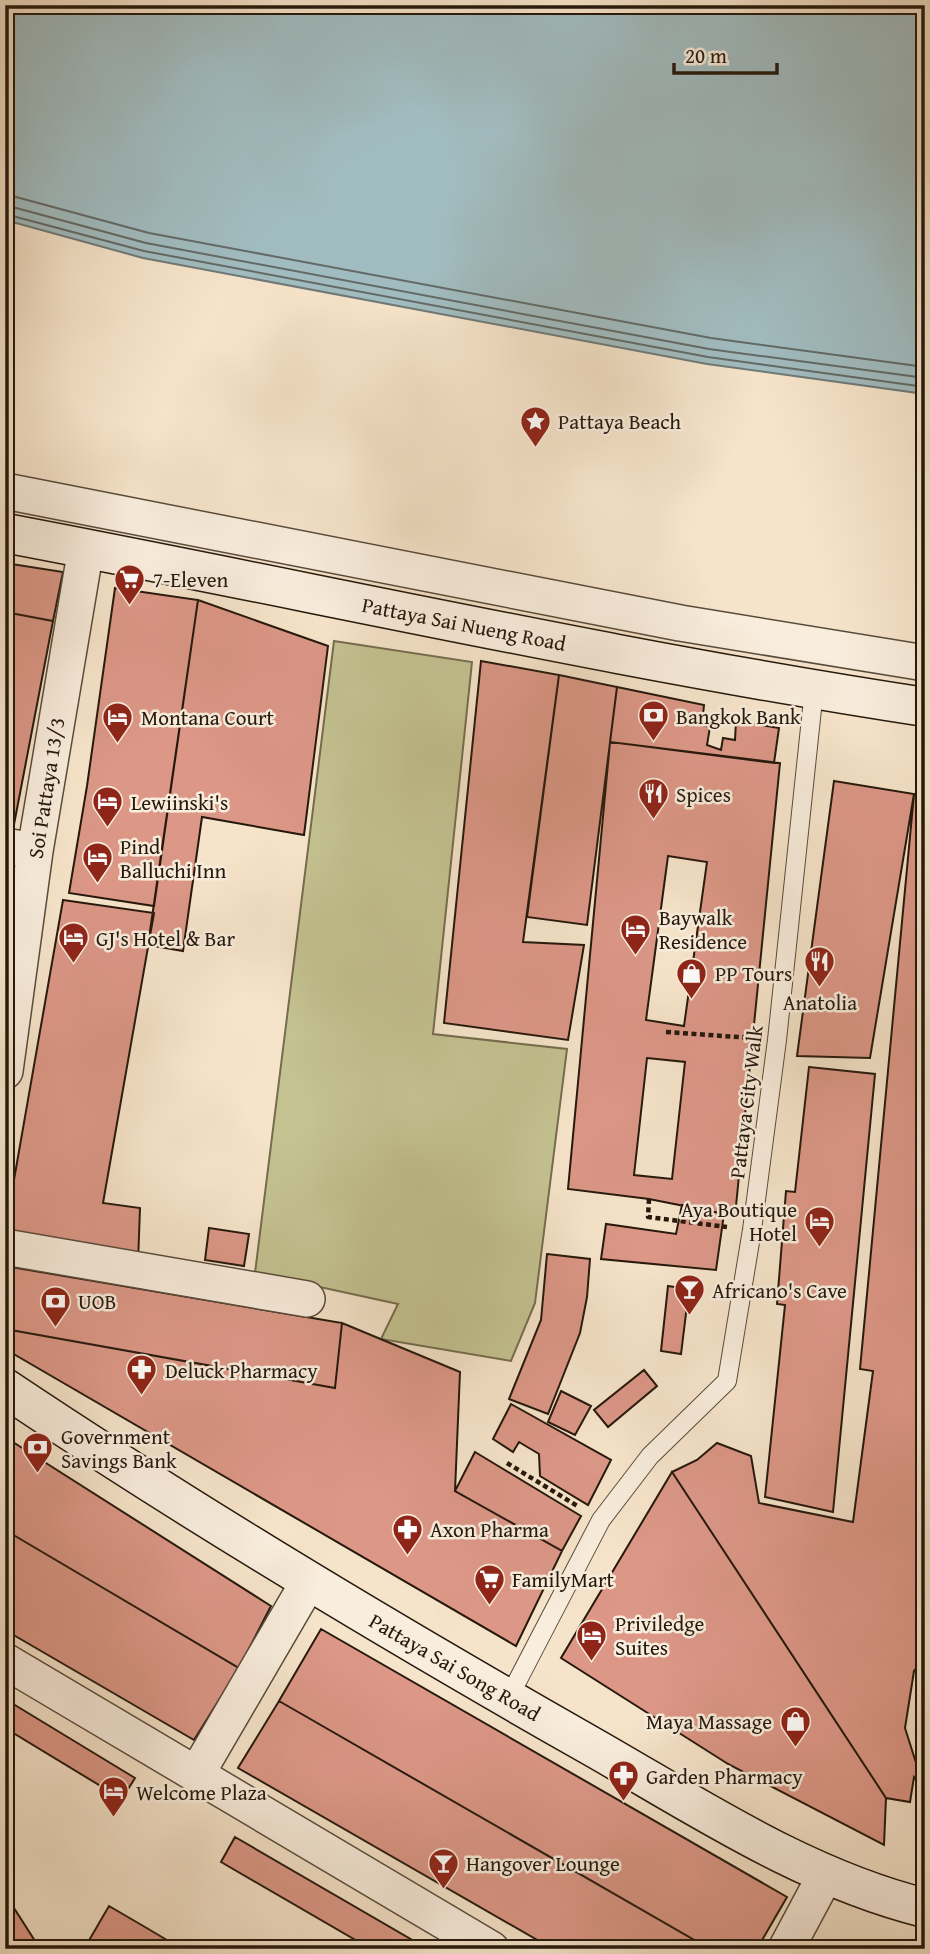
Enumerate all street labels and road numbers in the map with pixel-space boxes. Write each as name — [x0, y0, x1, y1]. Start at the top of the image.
street label: Pattaya Sai Nueng Road — [359, 589, 569, 659]
street label: Soi Pattaya 13/3 — [20, 715, 72, 861]
street label: Pattaya City Walk — [721, 1023, 771, 1180]
street label: Pattaya Sai Song Road — [364, 1605, 547, 1729]

